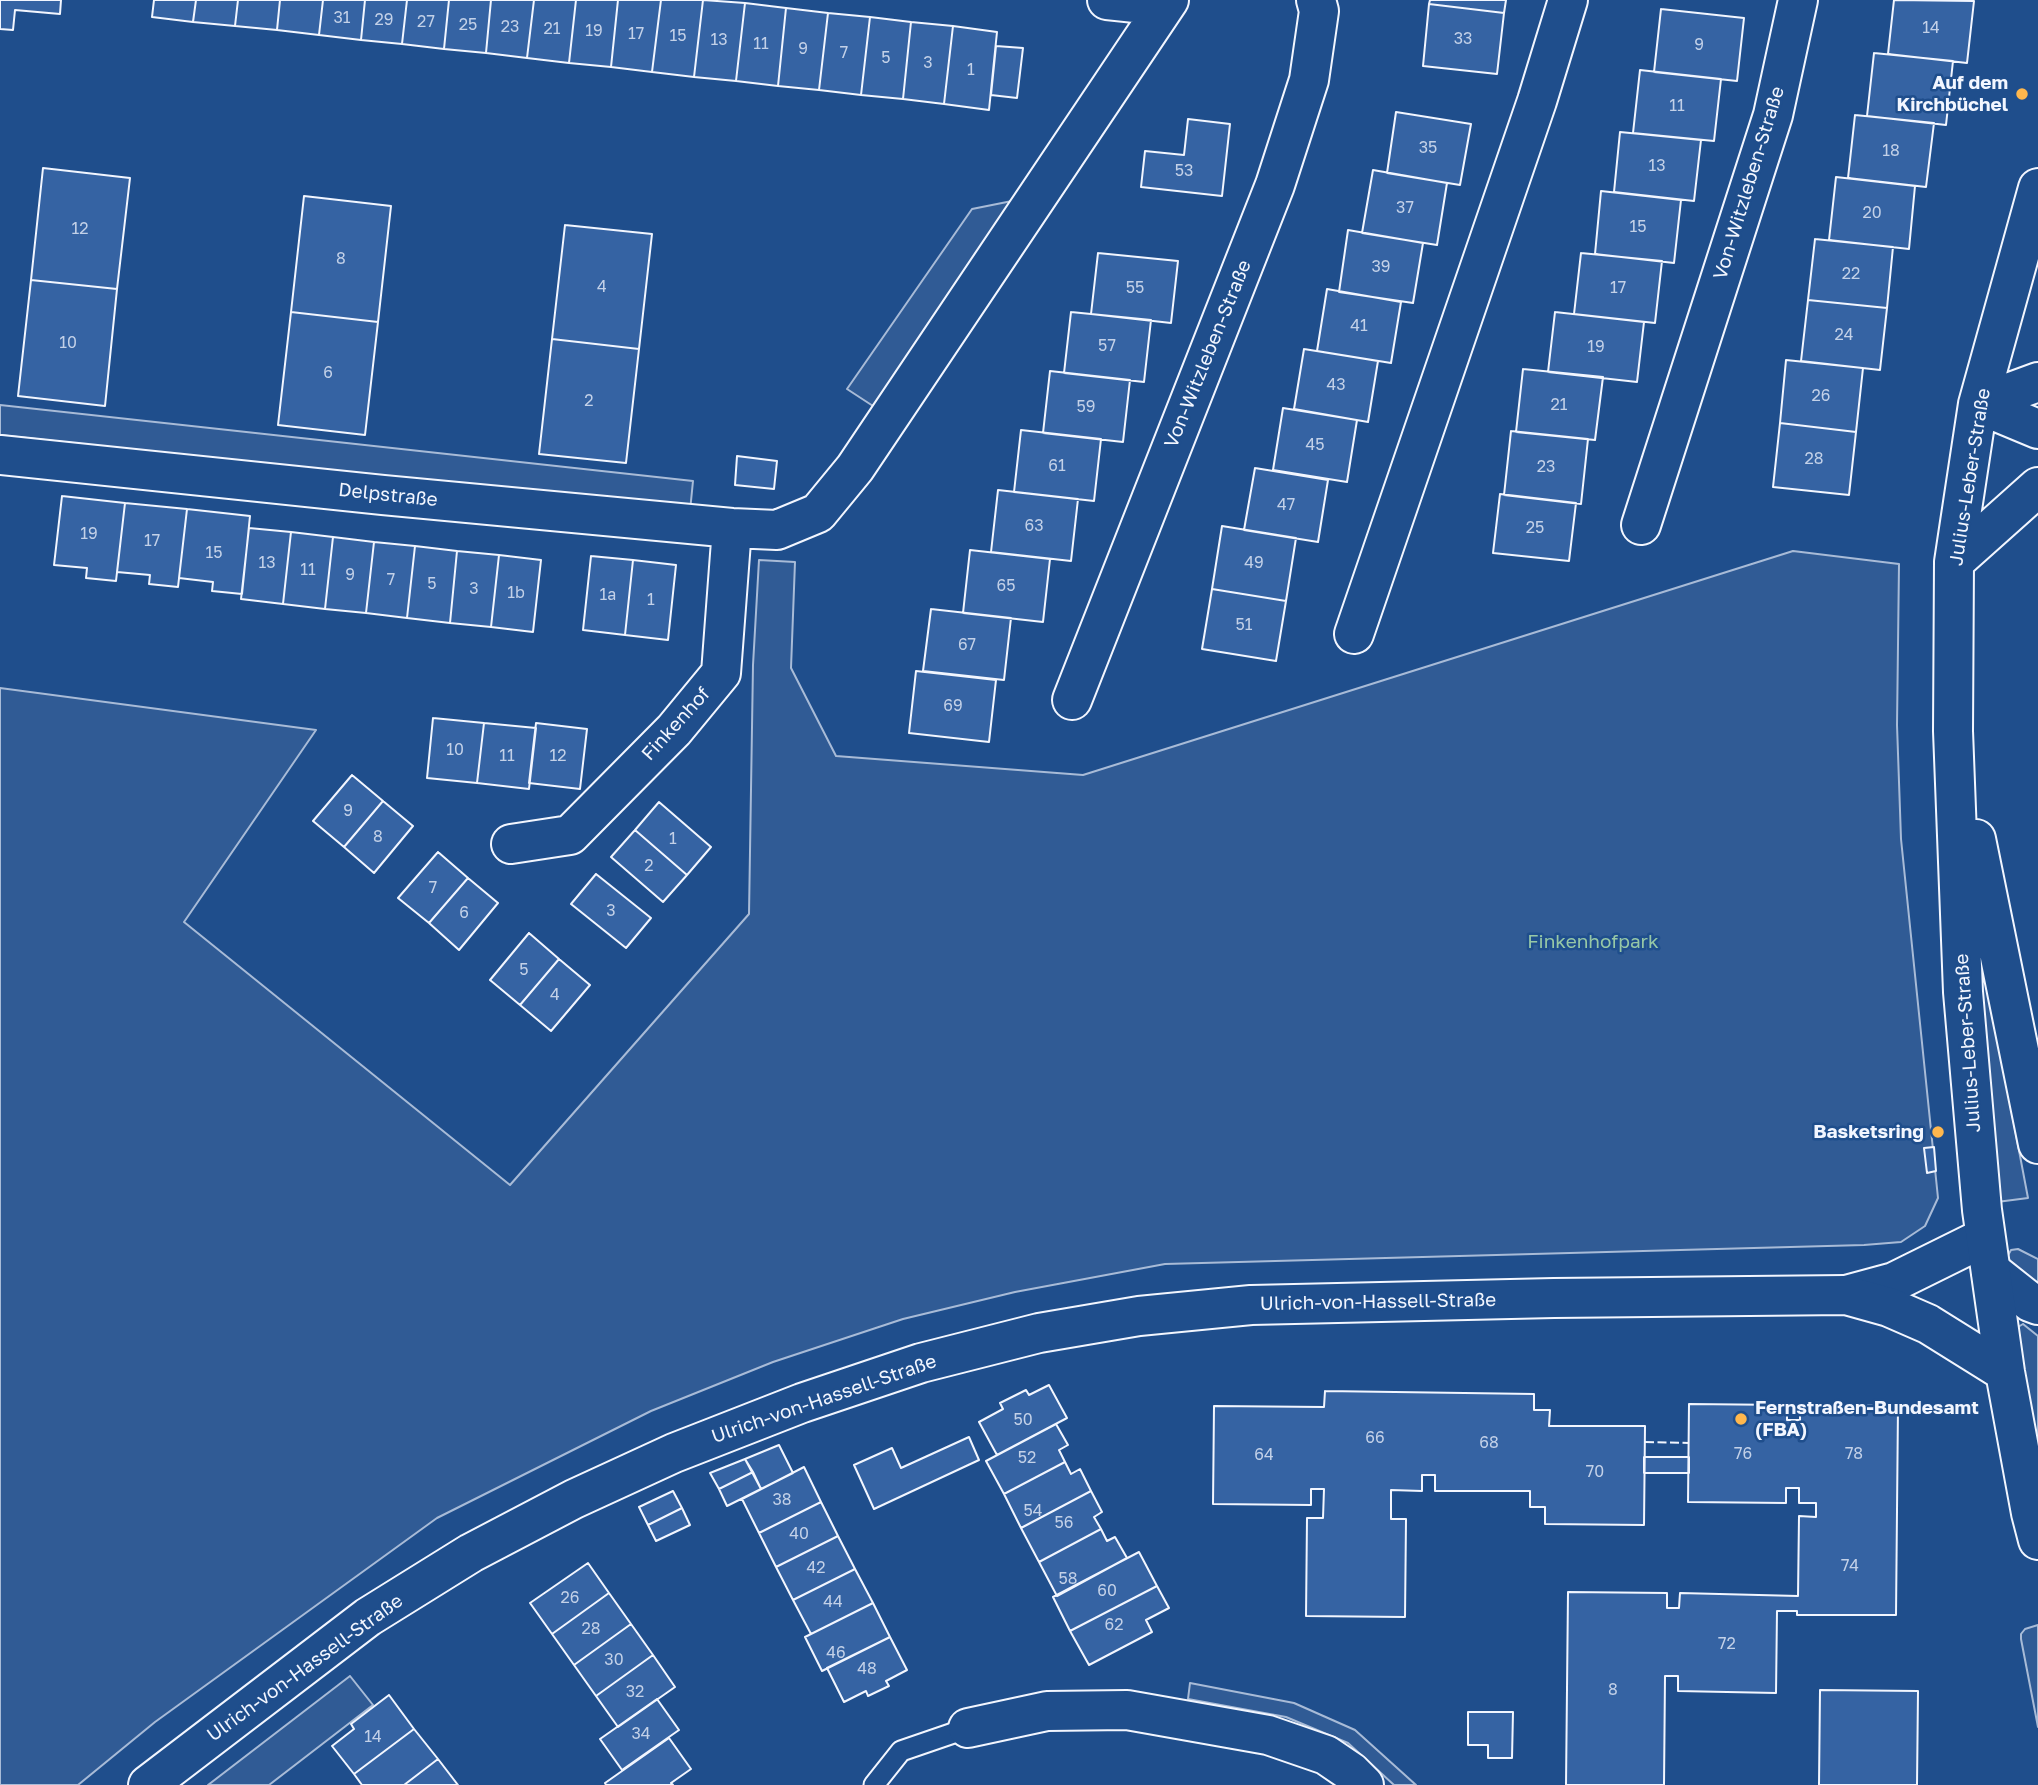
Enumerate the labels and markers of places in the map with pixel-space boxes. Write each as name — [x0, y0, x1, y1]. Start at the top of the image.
place label: Auf dem Kirchbüchel — [1896, 72, 2008, 116]
marker: Auf dem Kirchbüchel — [2014, 86, 2030, 102]
place label: Basketsring — [1813, 1121, 1924, 1143]
marker: Basketsring — [1930, 1124, 1946, 1140]
place label: Fernstraßen-Bundesamt (FBA) — [1755, 1397, 1979, 1441]
marker: Fernstraßen-Bundesamt (FBA) — [1733, 1411, 1749, 1427]

